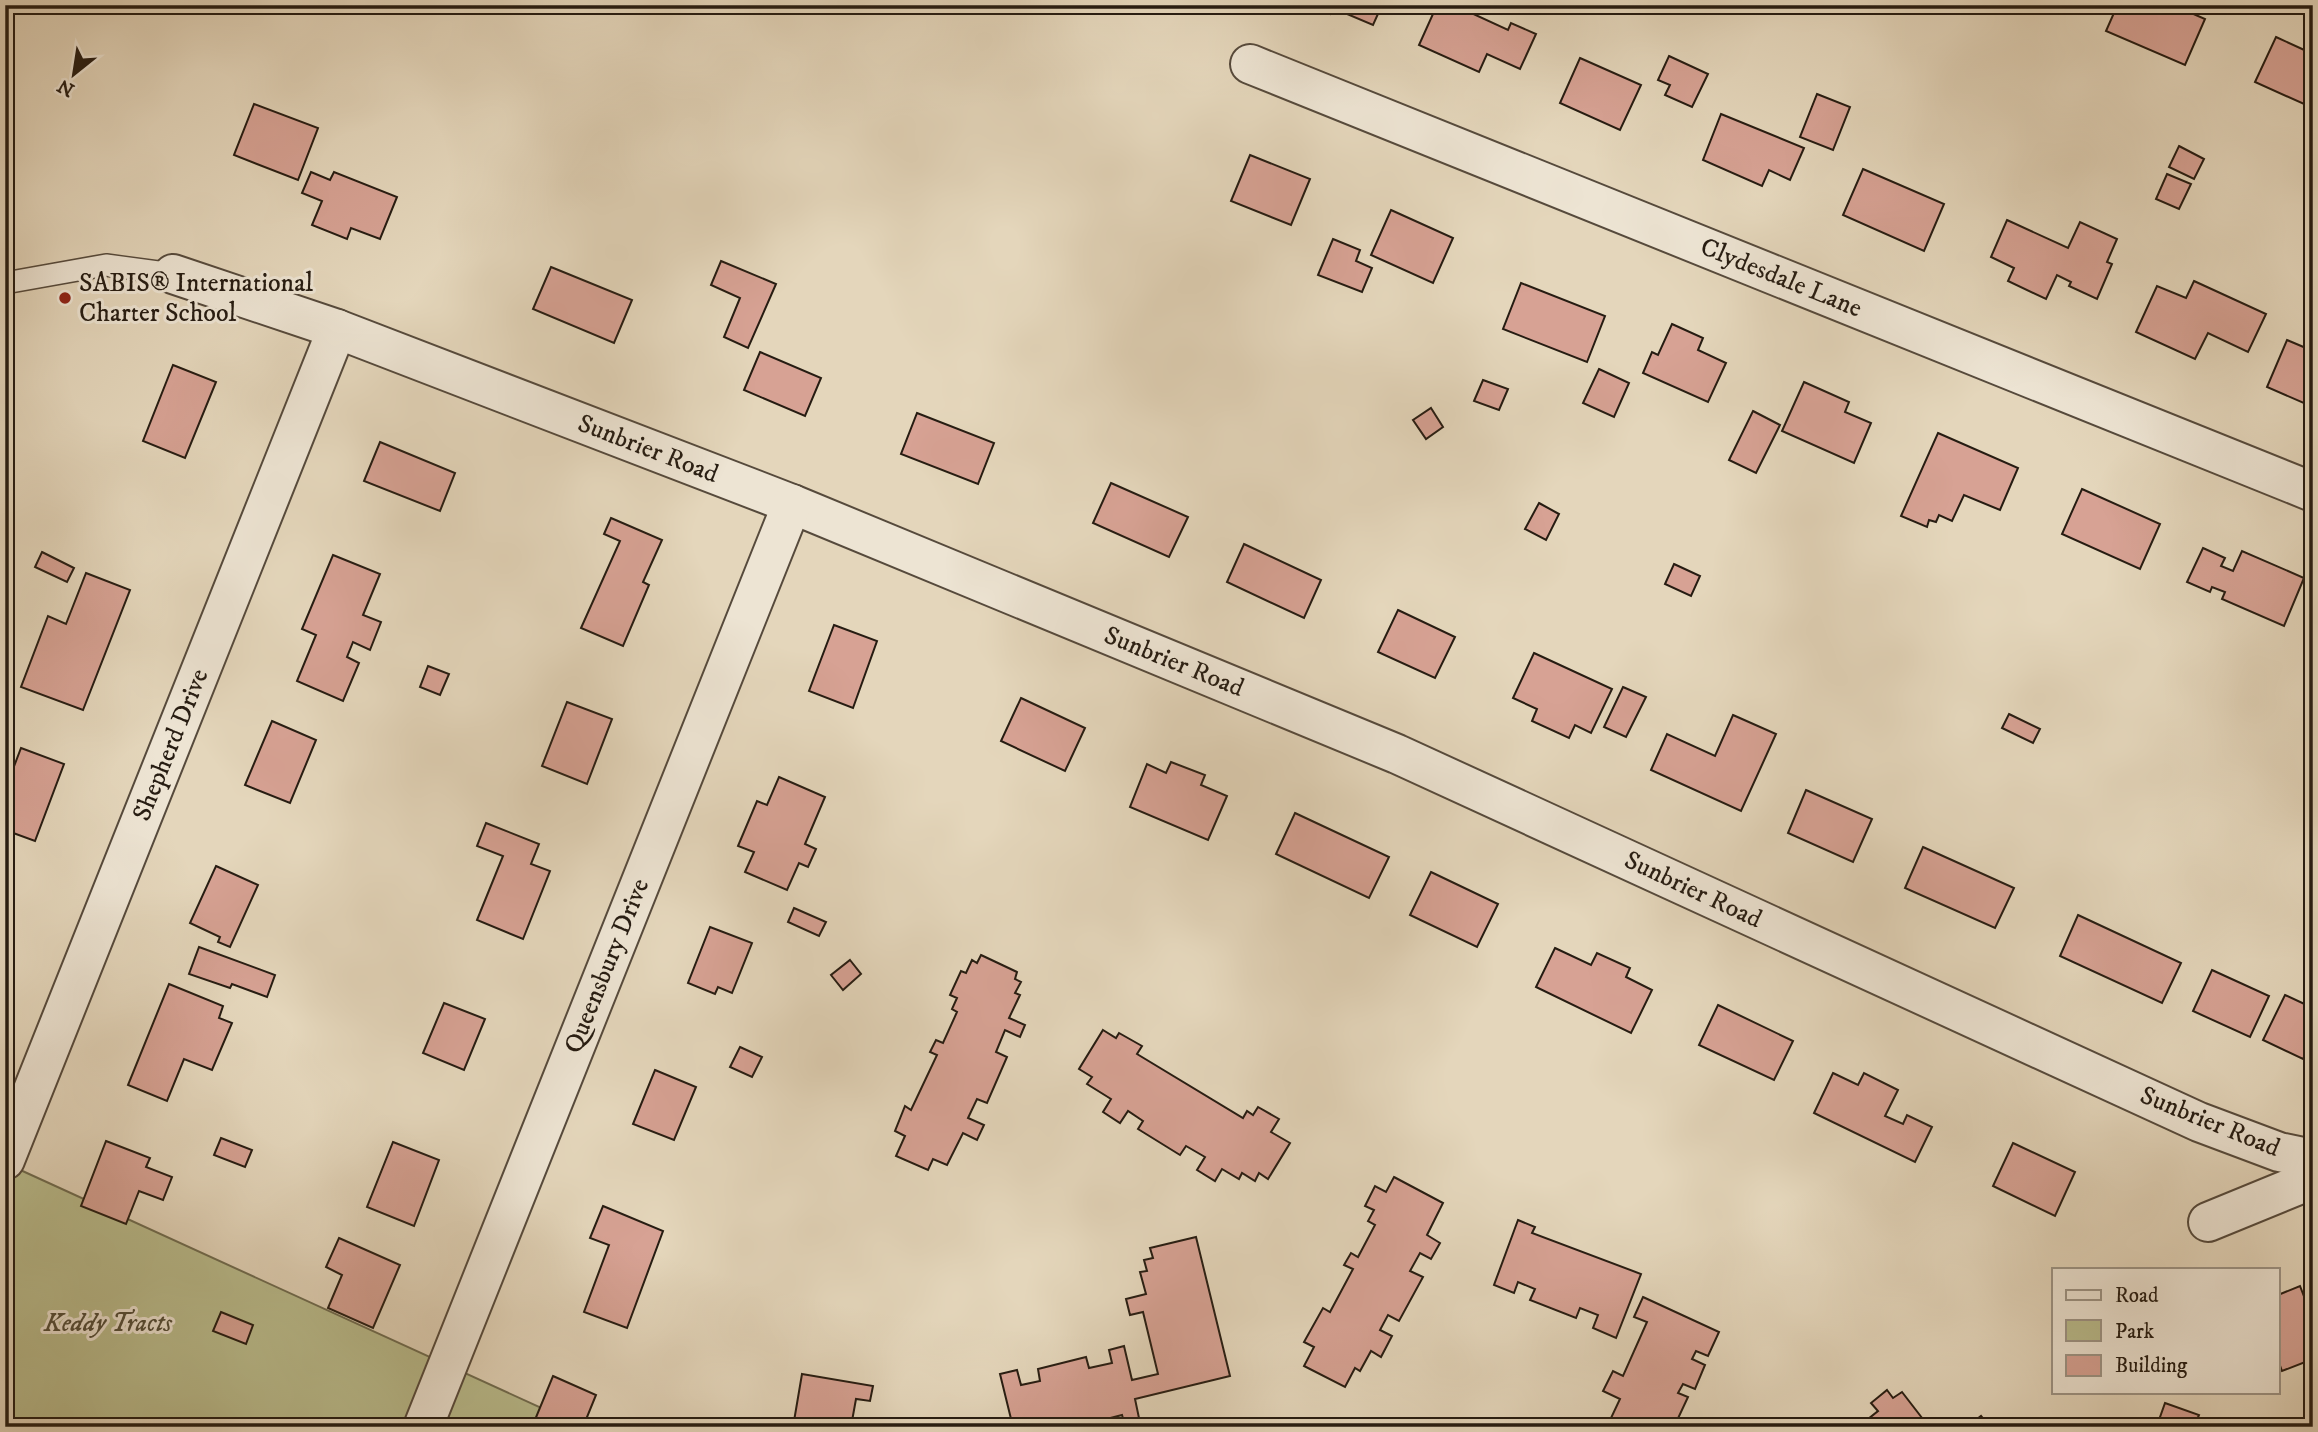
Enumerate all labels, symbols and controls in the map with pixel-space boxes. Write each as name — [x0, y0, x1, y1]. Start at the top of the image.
north arrow — [38, 38, 108, 108]
text: N — [53, 73, 79, 101]
street label: Clydesdale Lane — [1695, 231, 1867, 325]
place label: SABIS® International Charter School — [79, 267, 313, 330]
marker: SABIS® International Charter School — [57, 290, 73, 306]
street label: Sunbrier Road — [573, 407, 723, 491]
street label: Sunbrier Road — [1099, 619, 1249, 705]
street label: Shepherd Drive — [126, 664, 216, 826]
street label: Sunbrier Road — [1619, 844, 1767, 936]
street label: Queensbury Drive — [557, 874, 657, 1058]
street label: Sunbrier Road — [2135, 1079, 2285, 1165]
legend — [2052, 1268, 2280, 1394]
text: Road — [2115, 1283, 2159, 1309]
park label: Keddy Tracts — [43, 1307, 173, 1340]
text: Park — [2115, 1319, 2155, 1345]
text: Building — [2115, 1353, 2188, 1379]

